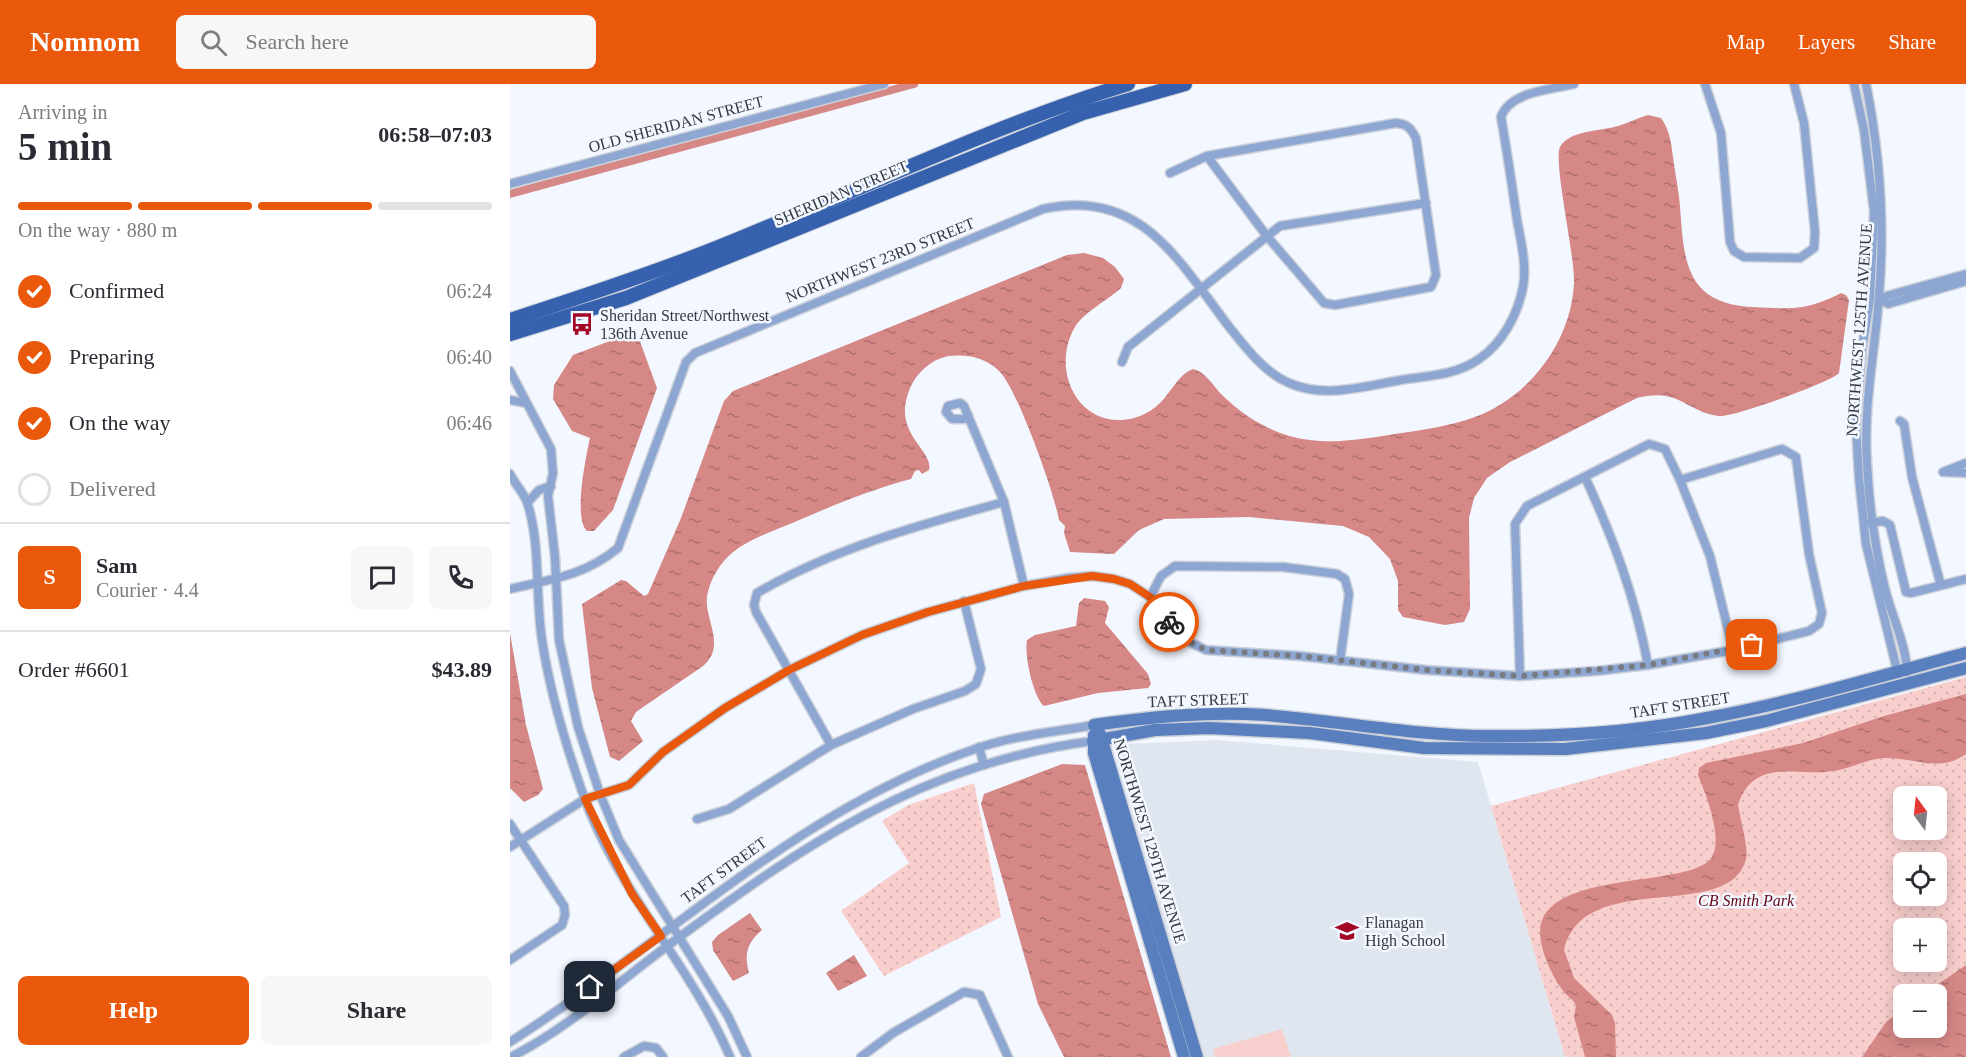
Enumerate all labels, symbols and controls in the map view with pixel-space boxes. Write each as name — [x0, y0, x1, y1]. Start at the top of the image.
search box — [176, 15, 596, 69]
text: Nomnom — [30, 26, 140, 57]
icon: search — [197, 26, 230, 59]
text: Search here — [245, 29, 349, 54]
text: Map — [1727, 30, 1765, 54]
text: Layers — [1798, 30, 1855, 54]
text: Share — [1888, 30, 1936, 54]
street label: OLD SHERIDAN STREET — [587, 92, 766, 156]
text: Arriving in — [18, 101, 107, 123]
text: 06:58–07:03 — [378, 122, 492, 147]
text: 5 min — [18, 125, 112, 168]
street label: SHERIDAN STREET — [772, 157, 911, 229]
street label: NORTHWEST 23RD STREET — [783, 214, 977, 306]
text: On the way · 880 m — [18, 219, 177, 241]
street label: NORTHWEST 125TH AVENUE — [1843, 223, 1875, 437]
icon: check — [18, 275, 51, 308]
text: Confirmed — [69, 278, 164, 303]
text: 06:24 — [446, 280, 492, 302]
place label: Sheridan Street/Northwest 136th Avenue — [600, 307, 770, 342]
bus stop icon: Sheridan Street/Northwest 136th Avenue — [569, 311, 595, 337]
icon: check — [18, 341, 51, 374]
text: Preparing — [69, 344, 155, 369]
text: 06:40 — [446, 346, 492, 368]
icon: check — [18, 407, 51, 440]
text: On the way — [69, 410, 170, 435]
text: 06:46 — [446, 412, 492, 434]
text: Delivered — [69, 476, 156, 501]
button: chat — [351, 546, 414, 609]
button: phone — [429, 546, 492, 609]
text: Sam — [96, 553, 138, 578]
text: S — [43, 564, 56, 589]
text: Courier · 4.4 — [96, 579, 199, 601]
courier — [1139, 592, 1199, 652]
icon: bike — [1153, 606, 1186, 639]
pin — [1726, 619, 1777, 670]
icon: bag — [1735, 628, 1768, 661]
text: Order #6601 — [18, 657, 130, 682]
text: $43.89 — [432, 657, 492, 682]
street label: TAFT STREET — [1629, 689, 1731, 721]
street label: TAFT STREET — [1147, 690, 1249, 710]
street label: NORTHWEST 129TH AVENUE — [1111, 736, 1189, 946]
north arrow — [1893, 786, 1947, 840]
map controls — [1893, 786, 1947, 1038]
street label: TAFT STREET — [678, 833, 770, 907]
button: locate — [1893, 852, 1947, 906]
park label: CB Smith Park — [1698, 892, 1795, 909]
place label: Flanagan High School — [1365, 914, 1446, 950]
school or university icon: Flanagan High School — [1334, 918, 1360, 944]
button: + — [1893, 918, 1947, 972]
pin — [564, 961, 615, 1012]
icon: home — [573, 970, 606, 1003]
button: Help — [18, 976, 249, 1045]
button: Share — [261, 976, 492, 1045]
button: − — [1893, 984, 1947, 1038]

